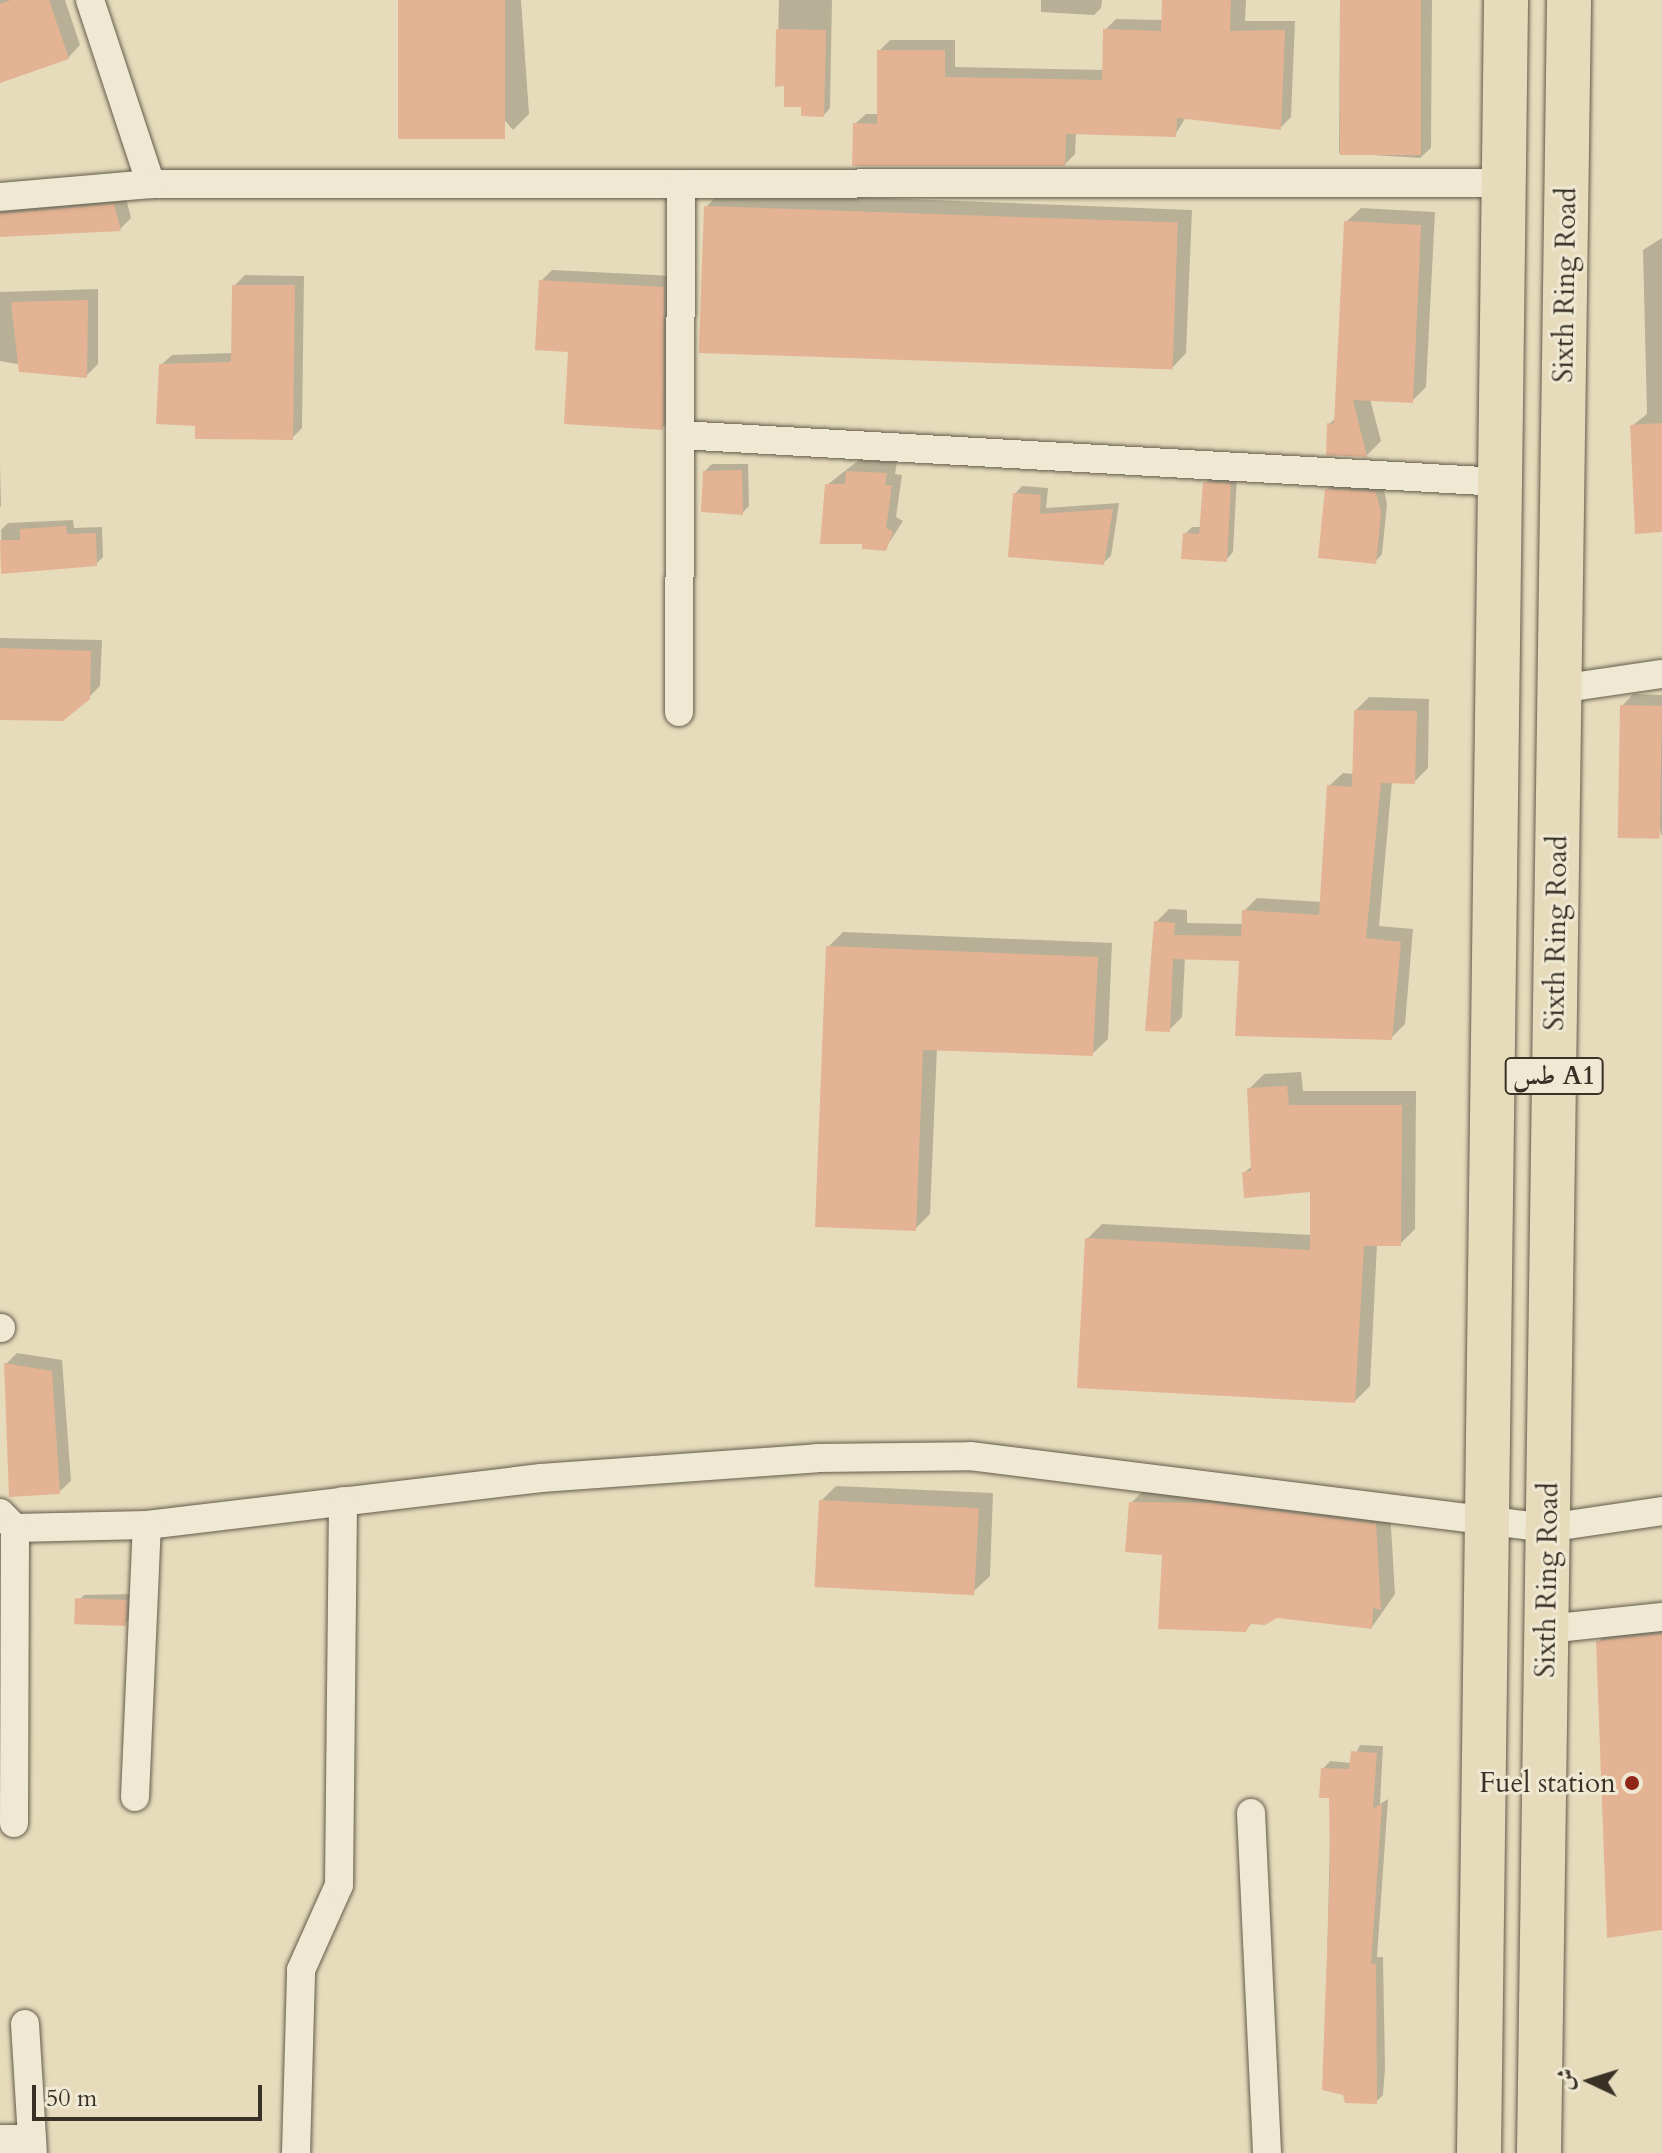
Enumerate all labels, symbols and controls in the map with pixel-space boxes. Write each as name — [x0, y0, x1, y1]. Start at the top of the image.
street label: Sixth Ring Road — [1546, 187, 1584, 383]
street label: Sixth Ring Road — [1537, 835, 1575, 1031]
road number: طس A1 — [1504, 1054, 1604, 1098]
street label: Sixth Ring Road — [1528, 1482, 1566, 1678]
place label: Fuel station — [1479, 1766, 1616, 1800]
marker: Fuel station — [1623, 1774, 1641, 1792]
north arrow — [1550, 2041, 1630, 2121]
text: ش — [1550, 2067, 1582, 2091]
scale bar — [36, 2069, 266, 2119]
text: 50 m — [46, 2082, 97, 2115]

